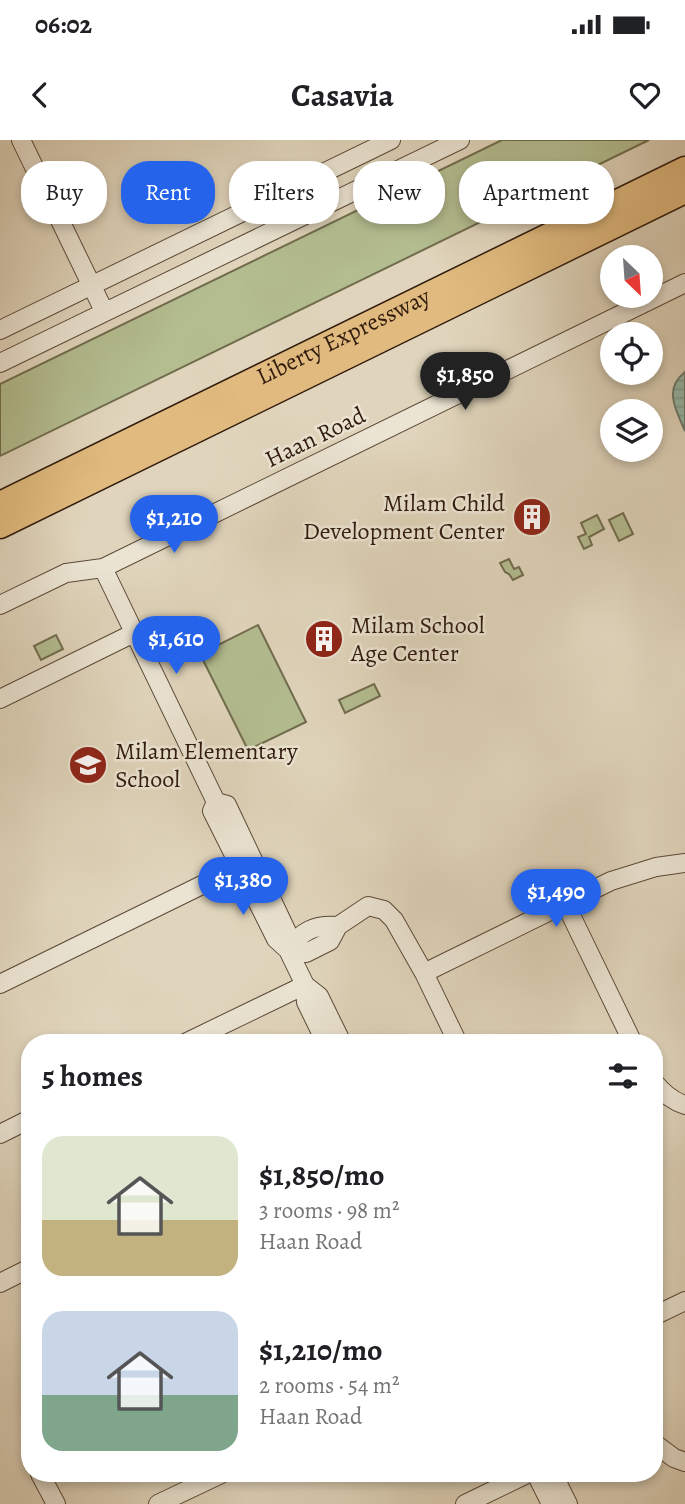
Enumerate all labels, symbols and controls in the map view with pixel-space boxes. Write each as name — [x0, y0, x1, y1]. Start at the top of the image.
text: 06:02 — [35, 7, 92, 42]
text: Casavia — [291, 73, 394, 117]
icon: back — [21, 76, 59, 114]
icon: heart — [626, 76, 664, 114]
chip: Buy — [21, 161, 107, 224]
chip: Rent — [121, 161, 215, 224]
chip: Filters — [229, 161, 339, 224]
chip: New — [353, 161, 445, 224]
chip: Apartment — [459, 161, 614, 224]
north arrow — [600, 245, 663, 308]
map controls — [600, 245, 663, 462]
street label: Liberty Expressway — [251, 280, 436, 392]
button: locate — [600, 322, 663, 385]
pin: $1,850 — [408, 352, 522, 412]
text: $1,850 — [436, 359, 494, 390]
street label: Haan Road — [260, 399, 371, 475]
button: layers — [600, 399, 663, 462]
place label: Milam Child Development Center — [303, 487, 505, 547]
pin: $1,210 — [117, 496, 231, 555]
building icon: Milam Child Development Center — [511, 496, 553, 538]
text: $1,210 — [146, 502, 202, 533]
place label: Milam School Age Center — [350, 609, 485, 669]
pin: $1,610 — [119, 616, 233, 676]
building icon: Milam School Age Center — [303, 618, 345, 660]
text: $1,610 — [148, 623, 204, 654]
place label: Milam Elementary School — [115, 735, 298, 795]
school or university icon: Milam Elementary School — [67, 744, 109, 786]
pin: $1,380 — [186, 858, 300, 917]
text: $1,380 — [214, 864, 272, 895]
pin: $1,490 — [499, 870, 613, 929]
text: $1,490 — [527, 876, 585, 907]
text: 5 homes — [42, 1056, 143, 1096]
icon: filters — [604, 1057, 642, 1095]
text: $1,850/mo — [259, 1155, 385, 1195]
icon: home — [98, 1164, 182, 1248]
text: 3 rooms · 98 m² — [259, 1195, 400, 1226]
text: Haan Road — [259, 1226, 362, 1257]
text: $1,210/mo — [259, 1330, 383, 1370]
icon: home — [98, 1339, 182, 1423]
text: 2 rooms · 54 m² — [259, 1370, 400, 1401]
text: Haan Road — [259, 1401, 362, 1432]

